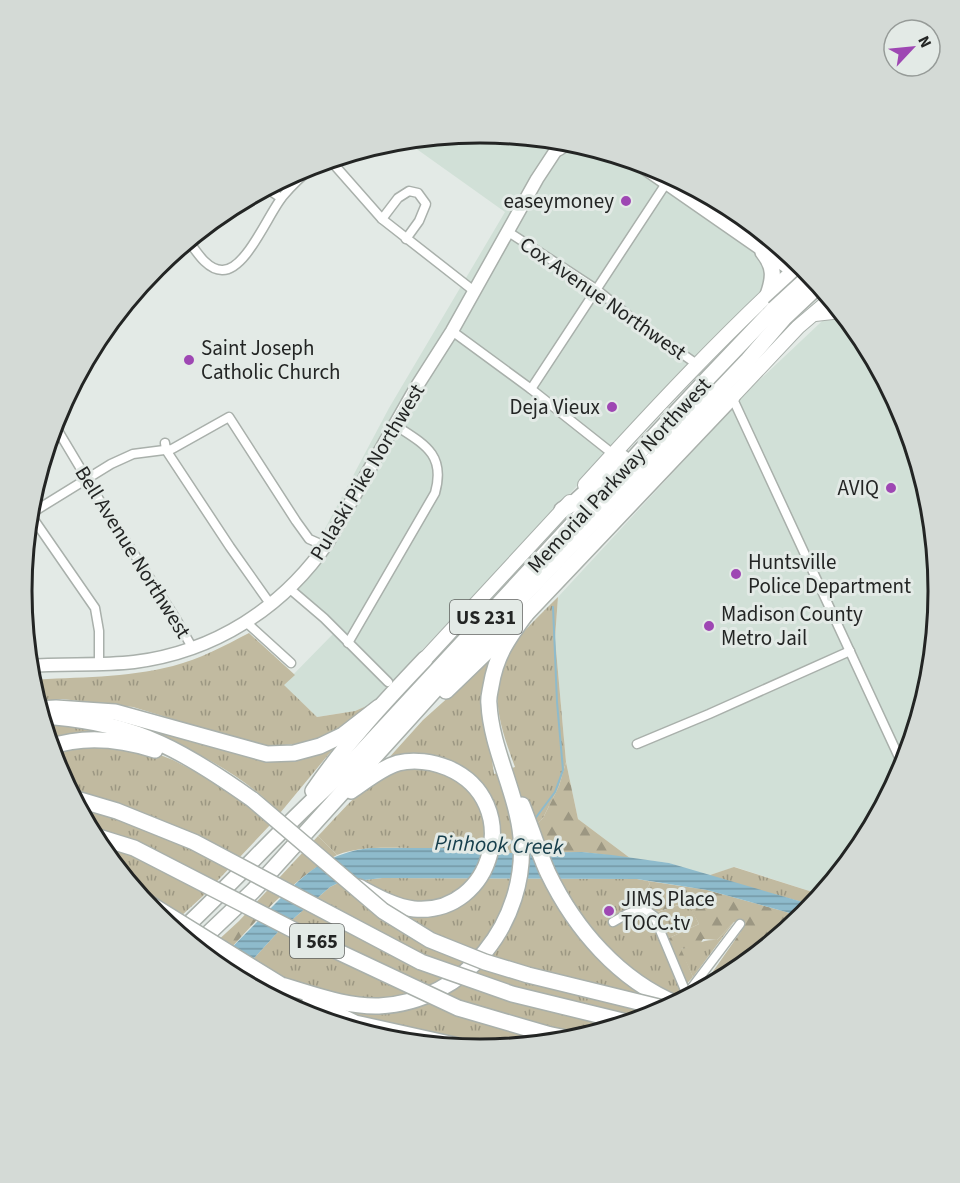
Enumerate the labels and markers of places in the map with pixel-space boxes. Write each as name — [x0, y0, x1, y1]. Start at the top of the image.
place label: easeymoney — [504, 186, 614, 216]
marker: easeymoney — [619, 194, 633, 208]
place label: Saint Joseph Catholic Church — [201, 333, 340, 387]
marker: Saint Joseph Catholic Church — [182, 353, 196, 367]
place label: Deja Vieux — [510, 392, 601, 422]
marker: Deja Vieux — [605, 400, 619, 414]
place label: AVIQ — [838, 473, 879, 503]
marker: AVIQ — [884, 481, 898, 495]
place label: Huntsville Police Department — [748, 547, 911, 601]
marker: Huntsville Police Department — [729, 567, 743, 581]
place label: Madison County Metro Jail — [721, 599, 863, 653]
marker: Madison County Metro Jail — [702, 619, 716, 633]
place label: JIMS Place TOCC.tv — [621, 884, 715, 938]
marker: JIMS Place TOCC.tv — [602, 904, 616, 918]

